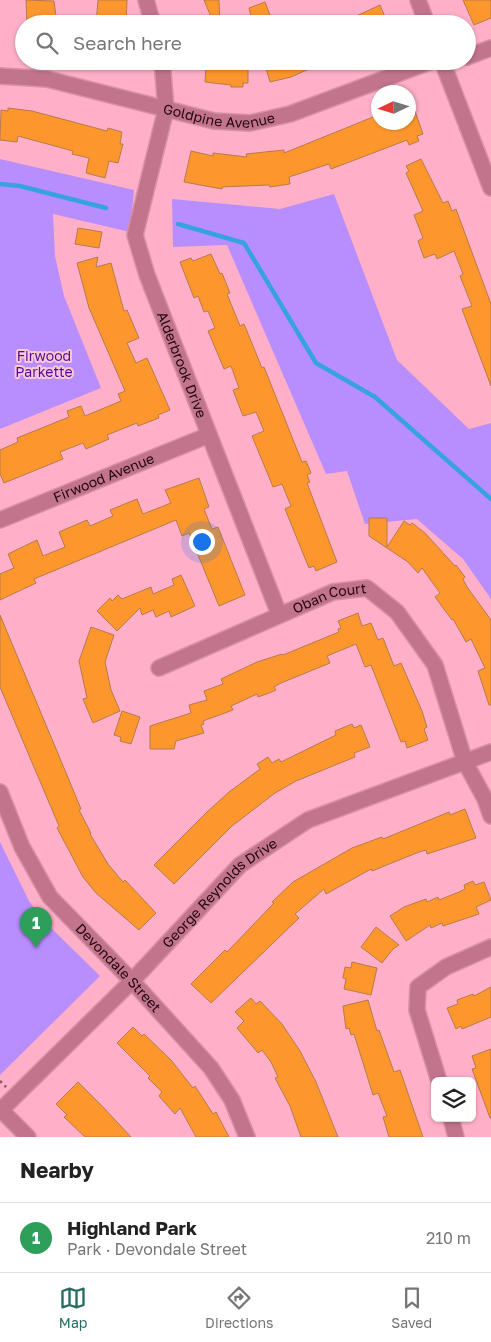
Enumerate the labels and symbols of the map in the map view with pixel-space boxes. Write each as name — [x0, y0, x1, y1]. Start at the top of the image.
north arrow — [371, 85, 416, 130]
street label: Goldpine Avenue — [162, 100, 276, 131]
street label: Alderbrook Drive — [154, 309, 211, 420]
park label: Firwood Parkette — [15, 347, 73, 380]
street label: Firwood Avenue — [51, 449, 157, 505]
your location — [189, 529, 215, 555]
street label: Oban Court — [290, 579, 367, 617]
street label: George Reynolds Drive — [158, 834, 280, 951]
pin: 1 — [20, 907, 52, 948]
street label: Devondale Street — [72, 920, 165, 1015]

